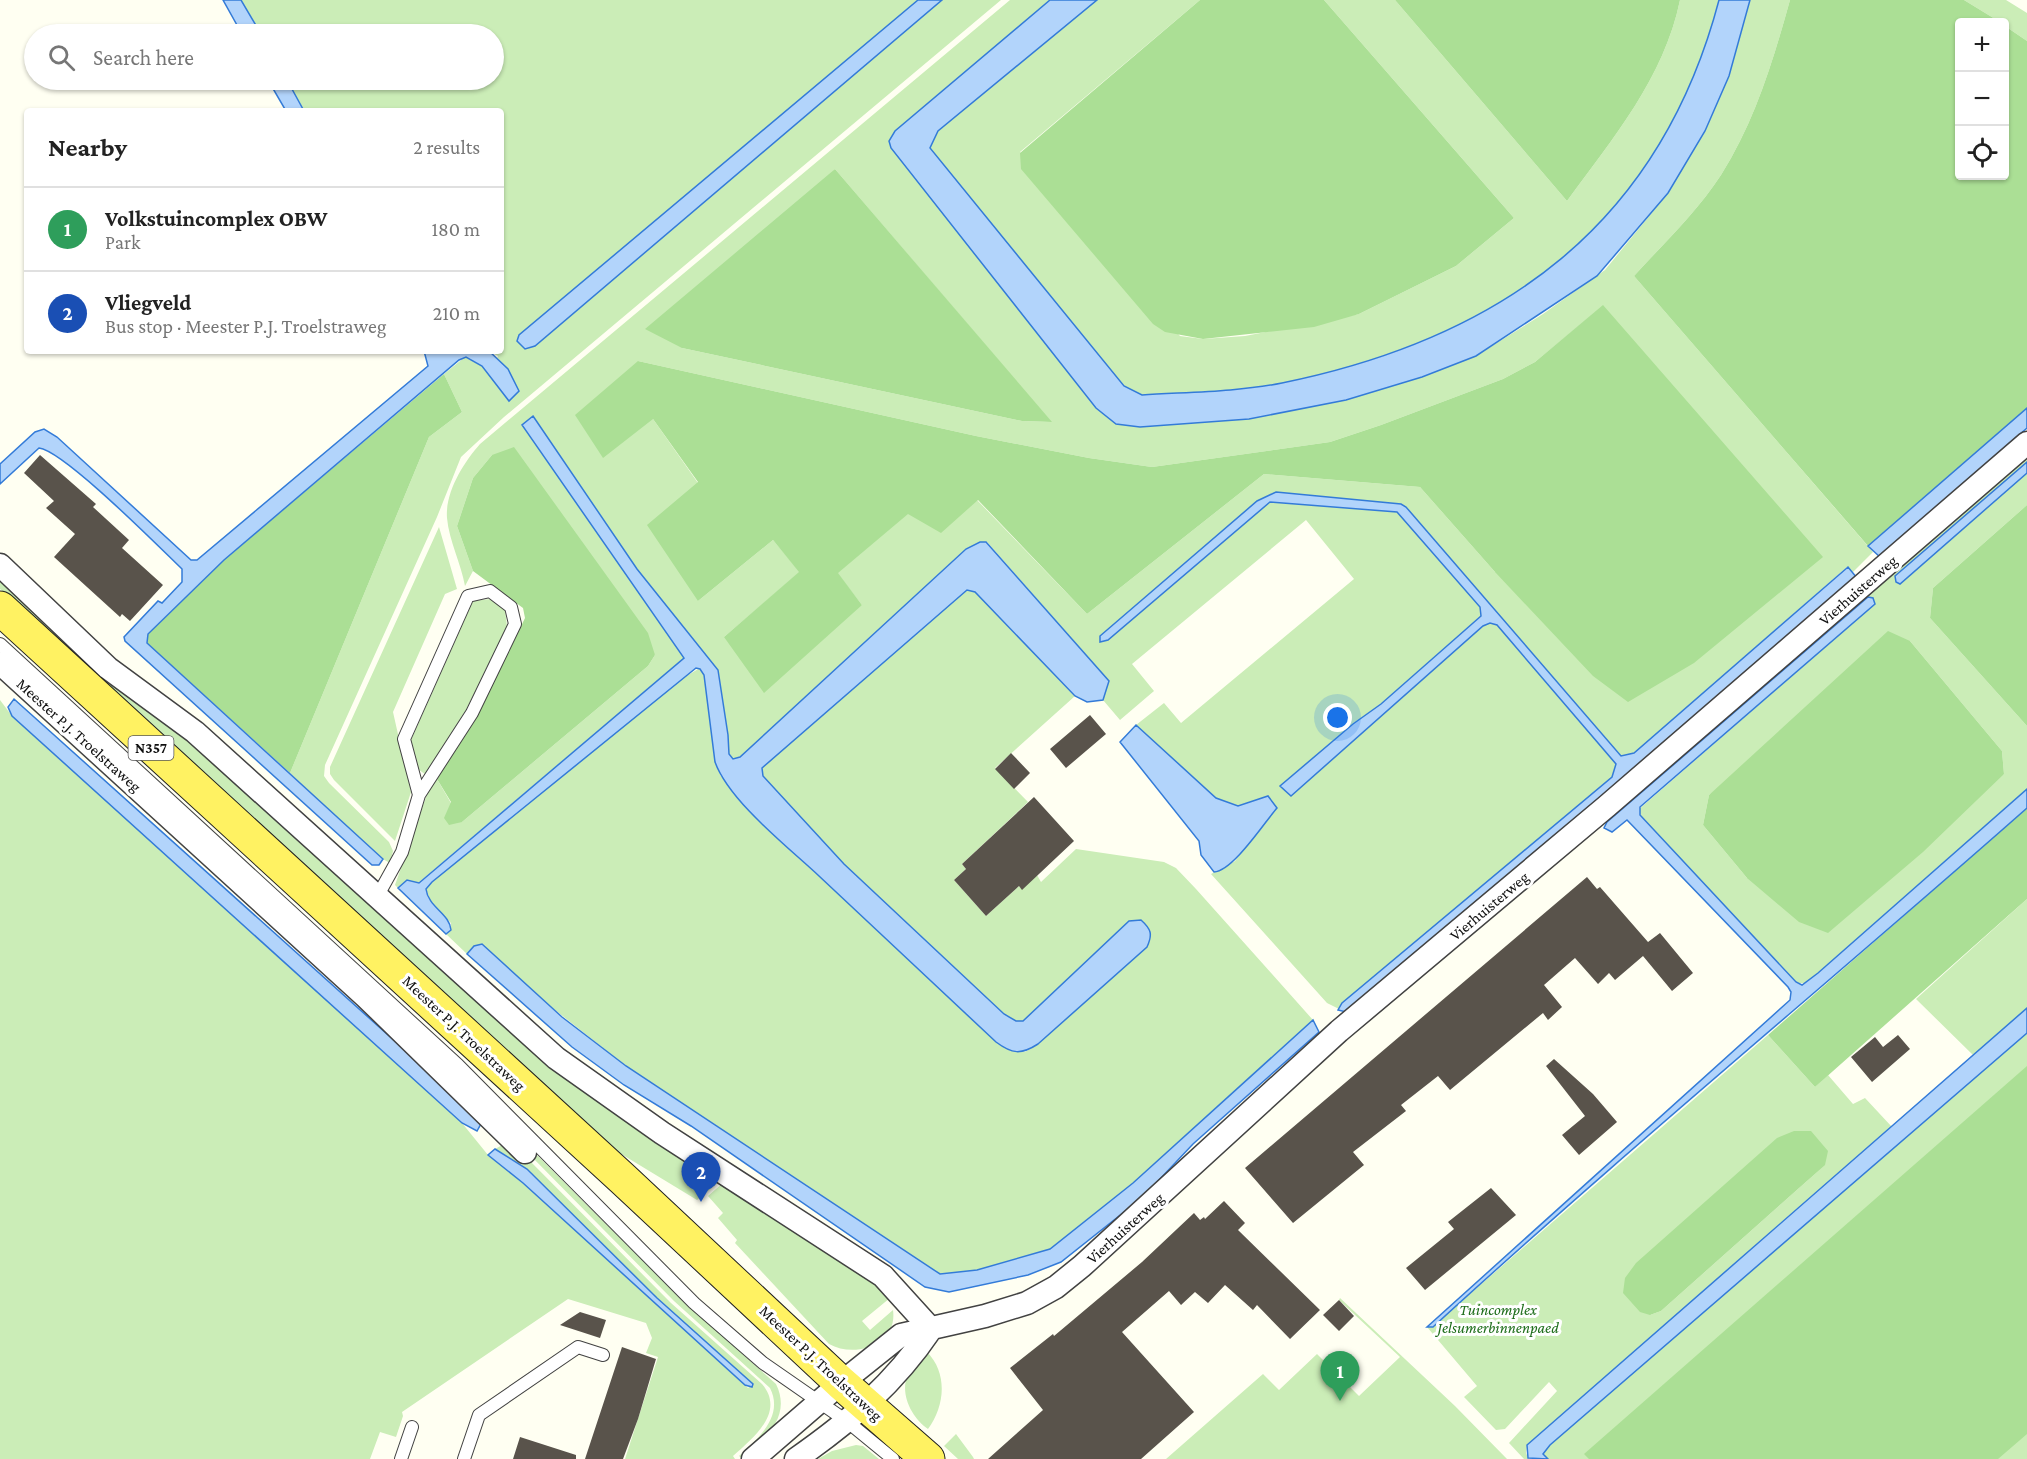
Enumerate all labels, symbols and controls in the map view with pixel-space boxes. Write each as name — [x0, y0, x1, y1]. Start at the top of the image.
map controls — [1955, 18, 2009, 180]
button: + — [1955, 18, 2009, 72]
search box — [24, 24, 504, 90]
icon: search — [45, 41, 78, 74]
text: Search here — [93, 45, 194, 70]
button: − — [1955, 72, 2009, 126]
button: locate — [1955, 126, 2009, 180]
text: Nearby — [48, 133, 127, 162]
text: 2 results — [413, 136, 480, 158]
text: Volkstuincomplex OBW — [105, 206, 328, 231]
text: 1 — [64, 218, 71, 240]
text: 180 m — [431, 218, 480, 240]
text: Park — [105, 231, 141, 253]
text: Vliegveld — [105, 290, 191, 315]
text: 2 — [62, 302, 73, 324]
text: 210 m — [433, 302, 480, 324]
text: Bus stop · Meester P.J. Troelstraweg — [105, 315, 386, 337]
street label: Vierhuisterweg — [1816, 551, 1901, 629]
street label: Meester P.J. Troelstraweg — [13, 675, 145, 796]
your location — [1323, 703, 1352, 732]
road number: N357 — [128, 736, 174, 760]
street label: Vierhuisterweg — [1446, 868, 1533, 945]
street label: Meester P.J. Troelstraweg — [399, 972, 529, 1095]
pin: 2 — [682, 1152, 720, 1202]
street label: Vierhuisterweg — [1083, 1189, 1168, 1268]
park label: Tuincomplex Jelsumerbinnenpaed — [1434, 1301, 1559, 1337]
street label: Meester P.J. Troelstraweg — [756, 1302, 886, 1425]
pin: 1 — [1320, 1352, 1360, 1401]

